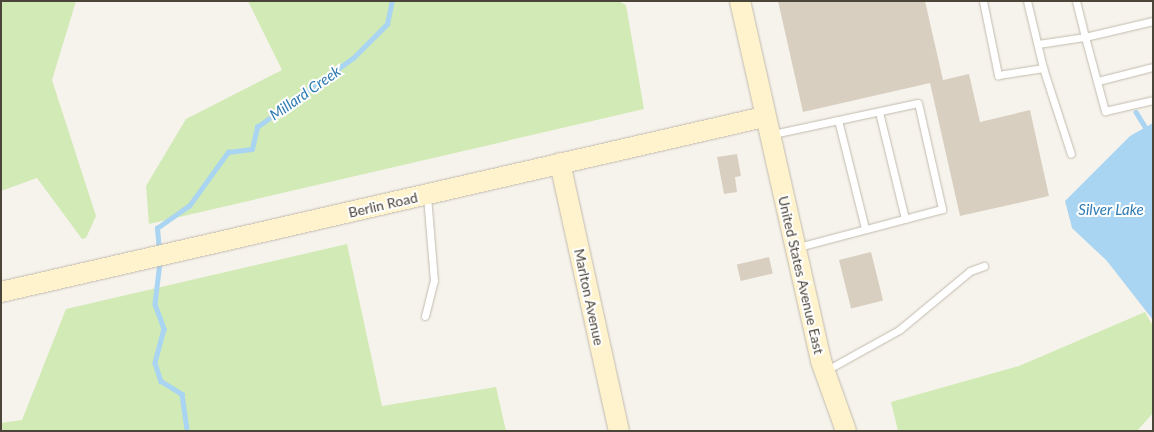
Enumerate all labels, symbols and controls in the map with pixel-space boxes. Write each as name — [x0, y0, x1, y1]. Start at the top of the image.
water label: Millard Creek — [266, 62, 344, 124]
street label: Berlin Road — [347, 189, 419, 221]
street label: United States Avenue East — [775, 194, 827, 356]
water label: Silver Lake — [1078, 201, 1144, 219]
street label: Marlton Avenue — [571, 247, 607, 347]

